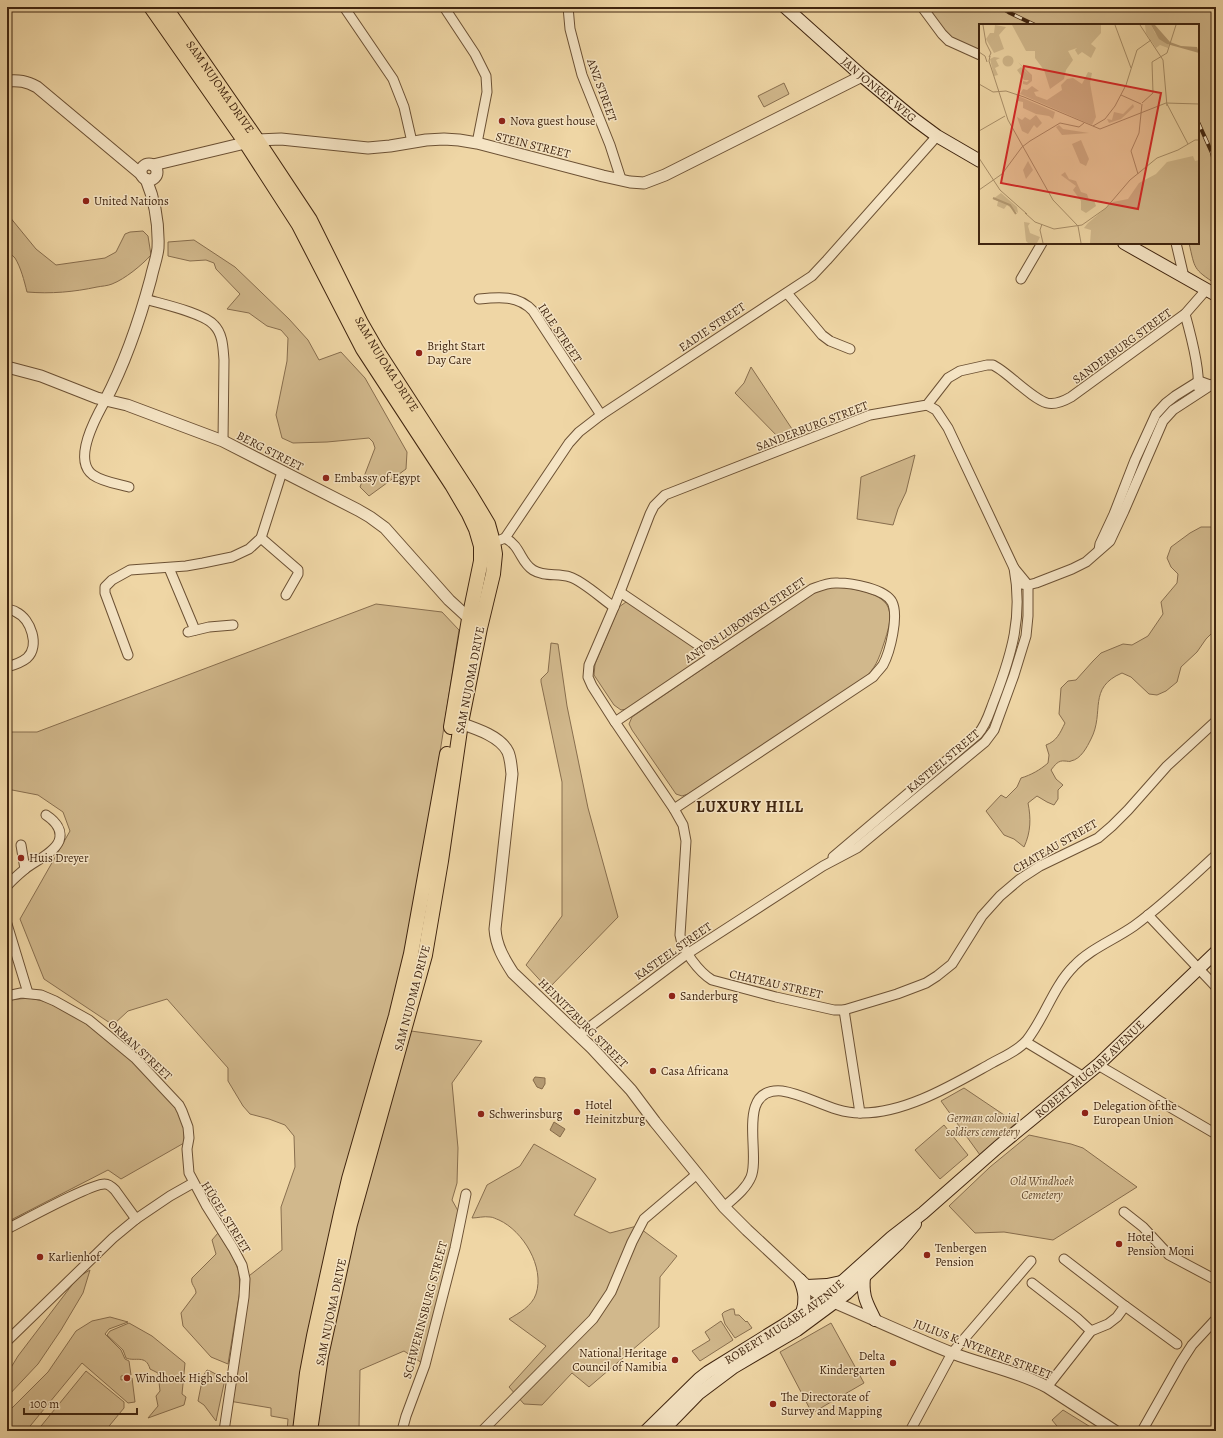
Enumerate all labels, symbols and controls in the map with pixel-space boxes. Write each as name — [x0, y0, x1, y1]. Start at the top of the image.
inset map — [979, 24, 1199, 244]
street label: SAM NUJOMA DRIVE — [183, 37, 258, 136]
street label: JAN JONKER WEG — [838, 53, 920, 126]
street label: ANZ STREET — [583, 55, 621, 124]
place label: Nova guest house — [510, 113, 595, 129]
marker: Nova guest house — [497, 116, 507, 126]
street label: STEIN STREET — [494, 128, 572, 162]
place label: United Nations — [94, 193, 169, 209]
marker: United Nations — [81, 196, 91, 206]
street label: EADIE STREET — [675, 299, 749, 355]
street label: IRLE STREET — [534, 300, 586, 366]
street label: SANDERBURG STREET — [1069, 304, 1175, 387]
street label: SAM NUJOMA DRIVE — [351, 314, 422, 415]
place label: Bright Start Day Care — [427, 338, 485, 368]
marker: Bright Start Day Care — [414, 348, 424, 358]
street label: SANDERBURG STREET — [754, 397, 871, 455]
street label: BERG STREET — [234, 427, 306, 475]
place label: Embassy of Egypt — [334, 470, 420, 486]
marker: Embassy of Egypt — [321, 473, 331, 483]
street label: ANTON LUBOWSKI STREET — [680, 573, 809, 667]
street label: SAM NUJOMA DRIVE — [452, 625, 488, 735]
street label: KASTEEL STREET — [903, 725, 983, 796]
district label: LUXURY HILL — [696, 796, 804, 818]
street label: CHATEAU STREET — [1010, 815, 1101, 877]
place label: Huis Dreyer — [29, 850, 89, 866]
marker: Huis Dreyer — [16, 853, 26, 863]
street label: KASTEEL STREET — [631, 918, 715, 984]
street label: SAM NUJOMA DRIVE — [390, 943, 434, 1053]
street label: CHATEAU STREET — [728, 965, 825, 1003]
street label: HEINITZBURG STREET — [535, 975, 632, 1072]
place label: Sanderburg — [680, 988, 738, 1004]
marker: Sanderburg — [667, 991, 677, 1001]
street label: ORBAN STREET — [105, 1016, 176, 1084]
street label: ROBERT MUGABE AVENUE — [1031, 1017, 1148, 1122]
place label: Casa Africana — [661, 1063, 729, 1079]
marker: Casa Africana — [648, 1066, 658, 1076]
place label: Hotel Heinitzburg — [585, 1097, 645, 1127]
place label: Delegation of the European Union — [1093, 1098, 1177, 1128]
place label: Schwerinsburg — [489, 1106, 563, 1122]
marker: Hotel Heinitzburg — [572, 1107, 582, 1117]
marker: Delegation of the European Union — [1080, 1108, 1090, 1118]
marker: Schwerinsburg — [476, 1109, 486, 1119]
park label: German colonial soldiers cemetery — [946, 1110, 1021, 1140]
park label: Old Windhoek Cemetery — [1010, 1173, 1075, 1203]
street label: HÜGEL STREET — [198, 1178, 255, 1256]
place label: Hotel Pension Moni — [1127, 1229, 1194, 1259]
street label: SCHWERINSBURG STREET — [399, 1239, 451, 1381]
marker: Hotel Pension Moni — [1114, 1239, 1124, 1249]
place label: Tenbergen Pension — [935, 1240, 987, 1270]
place label: Karlienhof — [48, 1249, 102, 1265]
marker: Tenbergen Pension — [922, 1250, 932, 1260]
marker: Karlienhof — [35, 1252, 45, 1262]
street label: SAM NUJOMA DRIVE — [312, 1257, 350, 1367]
street label: ROBERT MUGABE AVENUE — [722, 1276, 847, 1368]
street label: JULIUS K. NYERERE STREET — [912, 1315, 1055, 1383]
place label: National Heritage Council of Namibia — [572, 1345, 667, 1375]
place label: Delta Kindergarten — [819, 1348, 885, 1378]
marker: National Heritage Council of Namibia — [670, 1355, 680, 1365]
marker: Delta Kindergarten — [888, 1358, 898, 1368]
place label: Windhoek High School — [134, 1370, 248, 1386]
marker: Windhoek High School — [122, 1373, 132, 1383]
place label: The Directorate of Survey and Mapping — [781, 1389, 882, 1419]
scale bar — [24, 1390, 137, 1416]
text: 100 m — [30, 1396, 59, 1412]
marker: The Directorate of Survey and Mapping — [768, 1399, 778, 1409]

